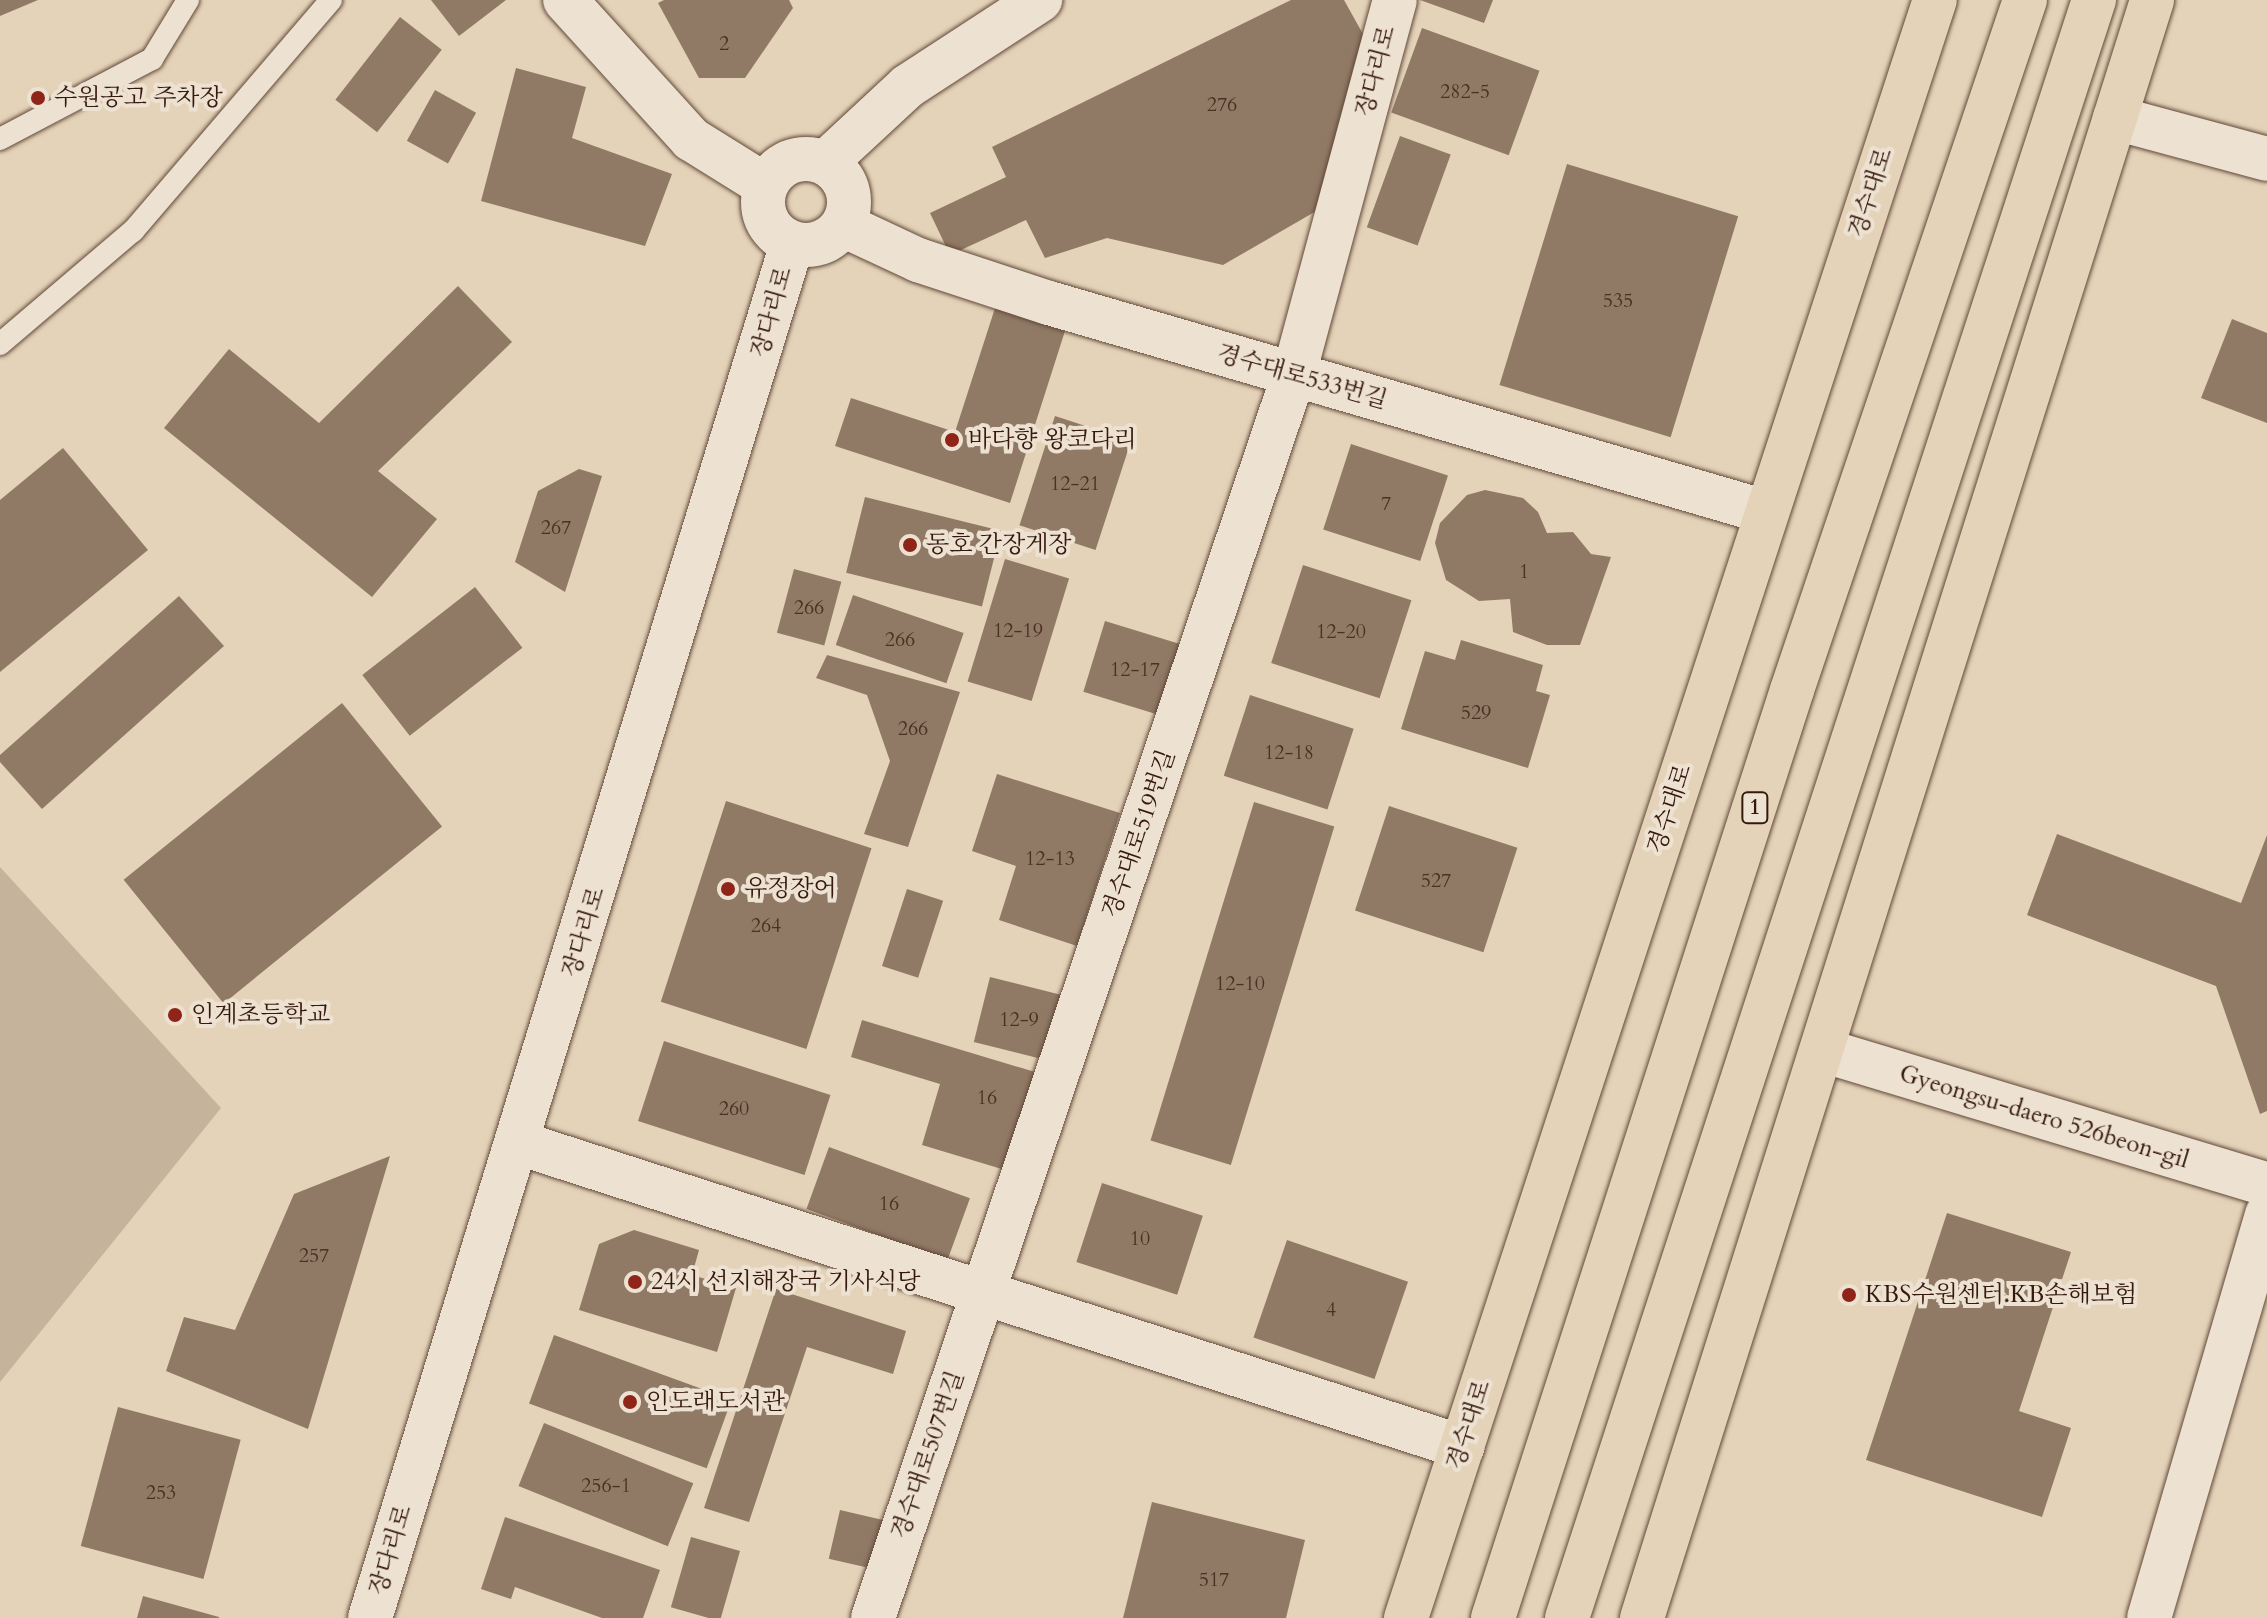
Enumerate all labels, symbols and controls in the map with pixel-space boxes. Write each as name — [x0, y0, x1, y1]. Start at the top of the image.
street label: 장다리로 — [1350, 22, 1402, 120]
house number: 2 — [719, 31, 729, 55]
house number: 282-5 — [1440, 79, 1490, 103]
place label: 수원공고 주차장 — [54, 84, 223, 112]
marker: 수원공고 주차장 — [29, 89, 47, 107]
house number: 276 — [1207, 92, 1237, 116]
street label: 경수대로 — [1843, 144, 1899, 242]
street label: 장다리로 — [745, 263, 799, 361]
house number: 535 — [1603, 288, 1633, 312]
street label: 경수대로533번길 — [1213, 339, 1391, 415]
place label: 바다향 왕코다리 — [968, 426, 1137, 454]
marker: 바다향 왕코다리 — [943, 431, 961, 449]
house number: 12-21 — [1050, 471, 1100, 495]
house number: 7 — [1381, 491, 1391, 515]
house number: 267 — [541, 515, 571, 539]
place label: 동호 간장게장 — [926, 531, 1072, 559]
marker: 동호 간장게장 — [901, 536, 919, 554]
house number: 1 — [1519, 559, 1529, 583]
house number: 266 — [794, 595, 824, 619]
house number: 12-19 — [993, 618, 1043, 642]
house number: 12-20 — [1316, 619, 1366, 643]
house number: 266 — [885, 627, 915, 651]
house number: 12-17 — [1110, 657, 1160, 681]
house number: 529 — [1461, 700, 1491, 724]
house number: 266 — [898, 716, 928, 740]
house number: 12-18 — [1264, 740, 1314, 764]
street label: 경수대로519번길 — [1097, 746, 1181, 922]
street label: 경수대로 — [1642, 760, 1698, 858]
road number: 1 — [1741, 790, 1769, 826]
house number: 12-13 — [1025, 846, 1075, 870]
house number: 527 — [1421, 868, 1451, 892]
place label: 유정장어 — [744, 875, 837, 903]
marker: 유정장어 — [719, 880, 737, 898]
street label: 장다리로 — [557, 883, 611, 981]
house number: 264 — [751, 913, 781, 937]
house number: 12-10 — [1215, 971, 1265, 995]
place label: 인계초등학교 — [191, 1001, 330, 1029]
marker: 인계초등학교 — [166, 1006, 184, 1024]
house number: 12-9 — [999, 1007, 1039, 1031]
street label: Gyeongsu-daero 526beon-gil — [1896, 1059, 2192, 1175]
house number: 16 — [977, 1085, 997, 1109]
house number: 260 — [719, 1096, 749, 1120]
house number: 16 — [879, 1191, 899, 1215]
house number: 10 — [1130, 1226, 1150, 1250]
house number: 257 — [299, 1243, 329, 1267]
place label: 24시 선지해장국 기사식당 — [651, 1268, 920, 1296]
marker: 24시 선지해장국 기사식당 — [626, 1273, 644, 1291]
place label: KBS수원센터.KB손해보험 — [1865, 1281, 2137, 1309]
marker: KBS수원센터.KB손해보험 — [1840, 1286, 1858, 1304]
house number: 4 — [1326, 1297, 1336, 1321]
street label: 경수대로507번길 — [886, 1367, 970, 1543]
street label: 경수대로 — [1441, 1376, 1497, 1474]
place label: 인도래도서관 — [646, 1388, 785, 1416]
marker: 인도래도서관 — [621, 1393, 639, 1411]
house number: 256-1 — [581, 1473, 631, 1497]
house number: 253 — [146, 1480, 176, 1504]
street label: 장다리로 — [364, 1501, 418, 1599]
house number: 517 — [1199, 1567, 1229, 1591]

